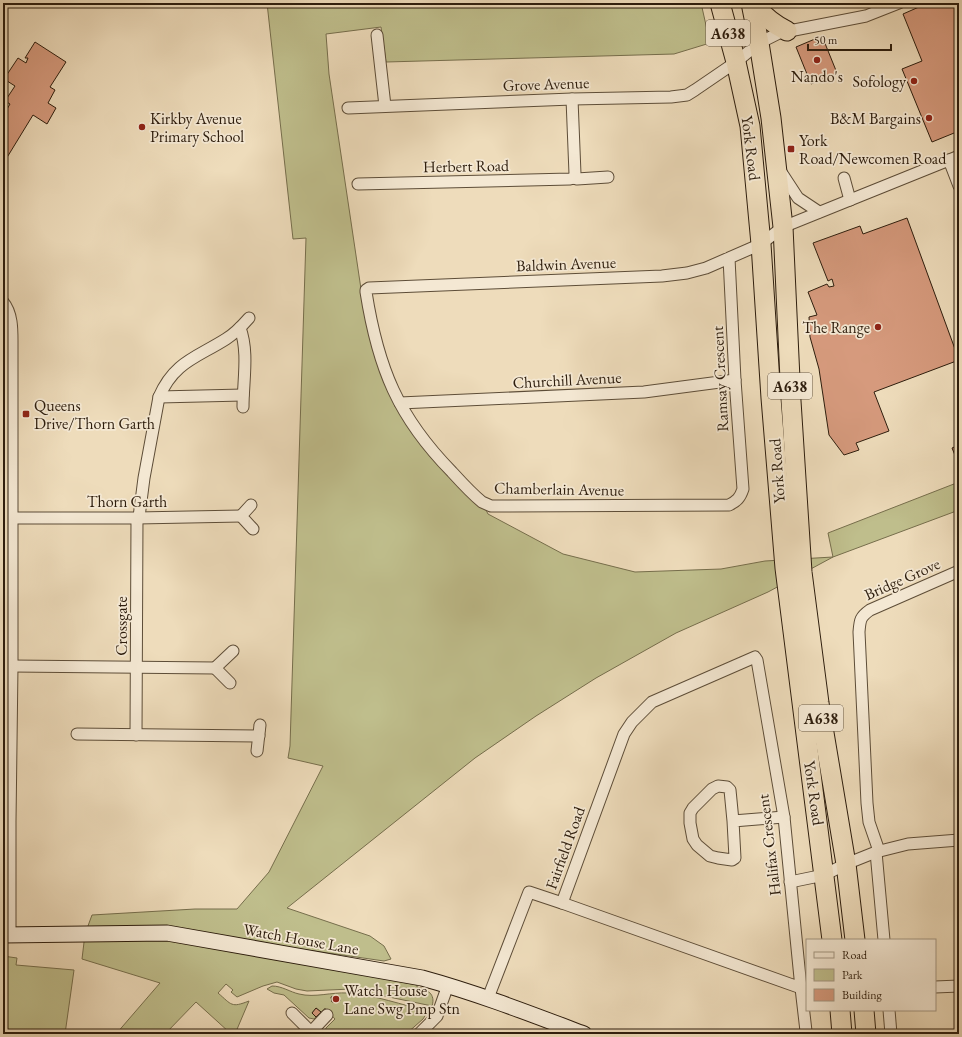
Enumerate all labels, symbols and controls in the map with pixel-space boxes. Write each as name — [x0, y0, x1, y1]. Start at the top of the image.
road number: A638 — [706, 20, 750, 46]
scale bar — [808, 26, 891, 52]
text: 50 m — [814, 32, 838, 48]
marker: Nando's — [812, 55, 822, 65]
place label: Nando's — [791, 66, 843, 87]
place label: Sofology — [853, 71, 907, 92]
street label: Grove Avenue — [502, 72, 590, 96]
marker: Sofology — [909, 76, 919, 86]
place label: Kirkby Avenue Primary School — [150, 108, 244, 147]
place label: B&M Bargains — [830, 108, 921, 129]
marker: B&M Bargains — [924, 113, 934, 123]
street label: York Road — [737, 114, 765, 182]
marker: Kirkby Avenue Primary School — [137, 122, 147, 132]
place label: York Road/Newcomen Road — [799, 130, 947, 169]
marker: York Road/Newcomen Road — [786, 144, 796, 154]
street label: Herbert Road — [423, 155, 510, 177]
street label: Baldwin Avenue — [516, 252, 616, 276]
place label: The Range — [802, 317, 870, 338]
marker: The Range — [873, 322, 883, 332]
street label: Ramsay Crescent — [707, 326, 733, 432]
street label: Churchill Avenue — [512, 367, 622, 393]
road number: A638 — [768, 373, 812, 399]
place label: Queens Drive/Thorn Garth — [34, 395, 155, 434]
marker: Queens Drive/Thorn Garth — [21, 409, 31, 419]
street label: York Road — [764, 437, 790, 504]
street label: Chamberlain Avenue — [494, 477, 624, 501]
street label: Thorn Garth — [87, 491, 167, 512]
street label: Bridge Grove — [861, 553, 943, 605]
street label: Crossgate — [111, 596, 132, 656]
road number: A638 — [799, 705, 843, 731]
street label: York Road — [799, 759, 829, 828]
street label: Halifax Crescent — [752, 793, 786, 897]
street label: Fairfield Road — [540, 803, 590, 892]
street label: Watch House Lane — [242, 919, 360, 959]
legend — [806, 939, 936, 1011]
text: Road — [842, 947, 868, 963]
text: Park — [842, 967, 863, 983]
place label: Watch House Lane Swg Pmp Stn — [344, 980, 460, 1019]
text: Building — [842, 987, 883, 1003]
marker: Watch House Lane Swg Pmp Stn — [331, 994, 341, 1004]

